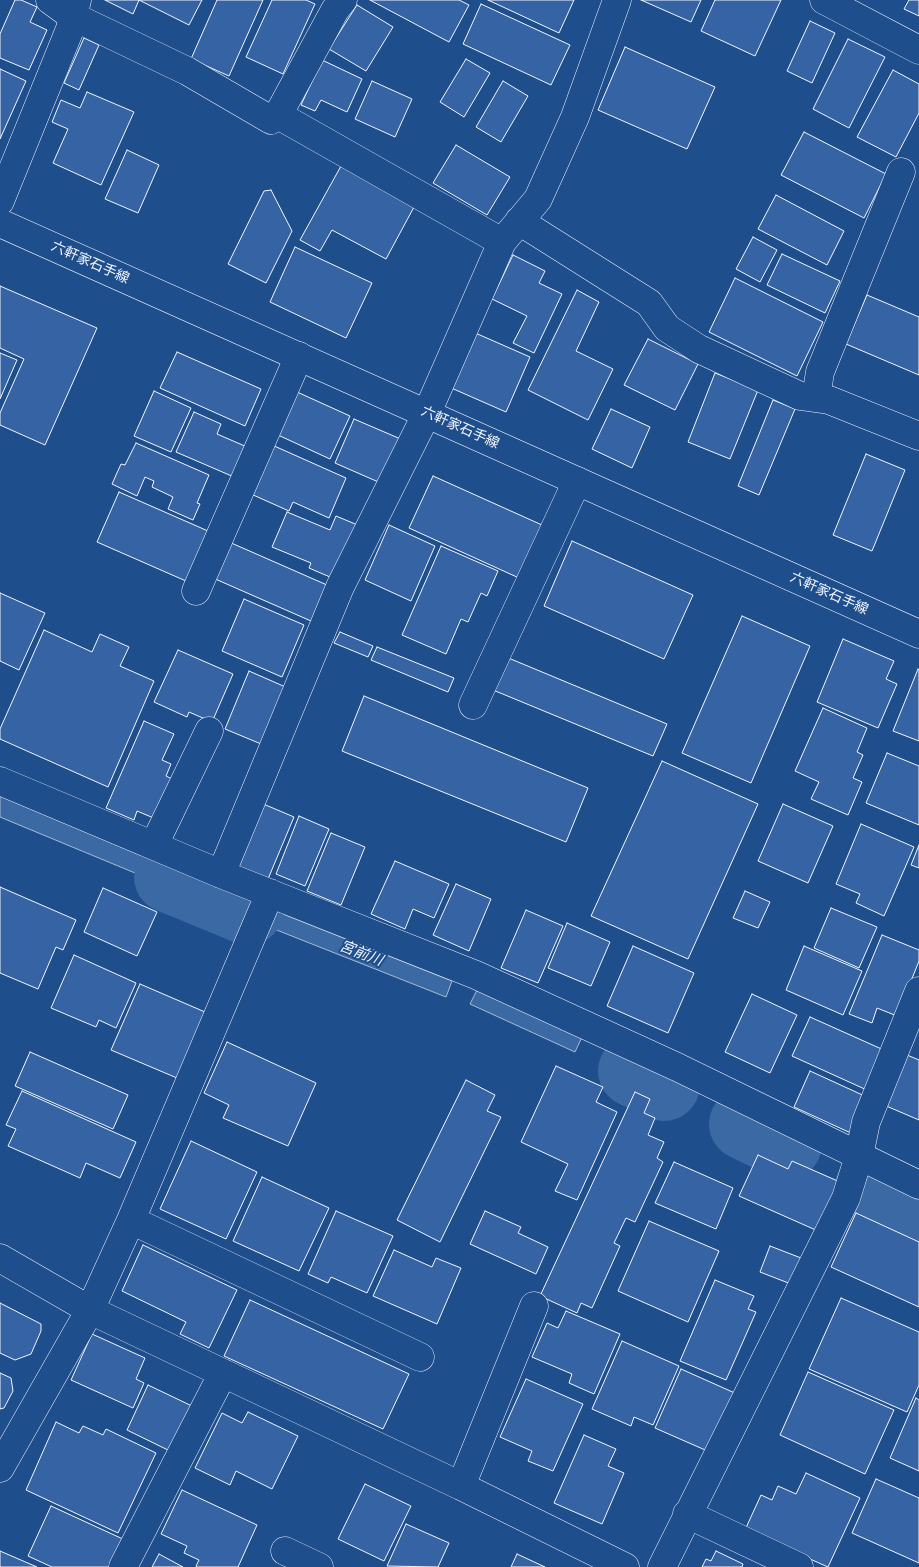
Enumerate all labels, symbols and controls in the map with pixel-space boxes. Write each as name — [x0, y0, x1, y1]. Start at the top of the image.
street label: 六軒家石手線 — [48, 238, 132, 288]
street label: 六軒家石手線 — [418, 403, 502, 453]
street label: 六軒家石手線 — [787, 569, 871, 619]
water label: 宮前川 — [337, 938, 385, 970]

